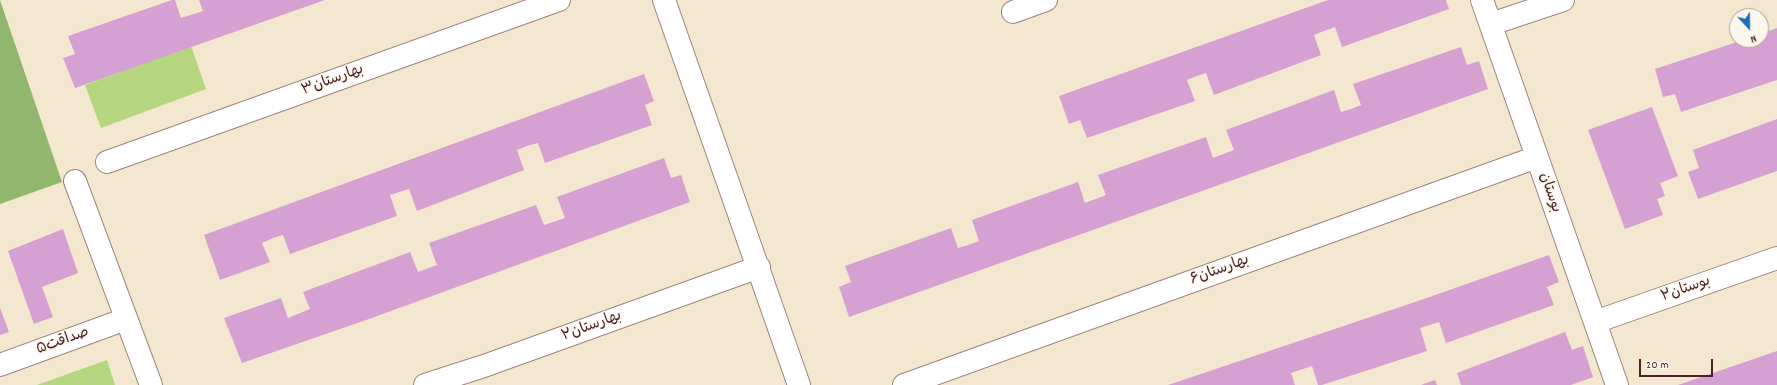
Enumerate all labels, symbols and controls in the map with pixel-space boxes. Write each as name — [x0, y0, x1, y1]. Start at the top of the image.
north arrow — [1729, 8, 1769, 48]
text: N — [1748, 30, 1759, 47]
street label: بهارستان۳ — [299, 61, 367, 101]
street label: بوستان — [1534, 171, 1564, 215]
street label: بهارستان۶ — [1188, 252, 1252, 290]
street label: بوستان۲ — [1659, 273, 1713, 307]
street label: بهارستان۲ — [559, 308, 625, 346]
street label: صداقت۵ — [34, 324, 92, 360]
scale bar — [1641, 351, 1715, 377]
text: 20 m — [1646, 357, 1669, 374]

